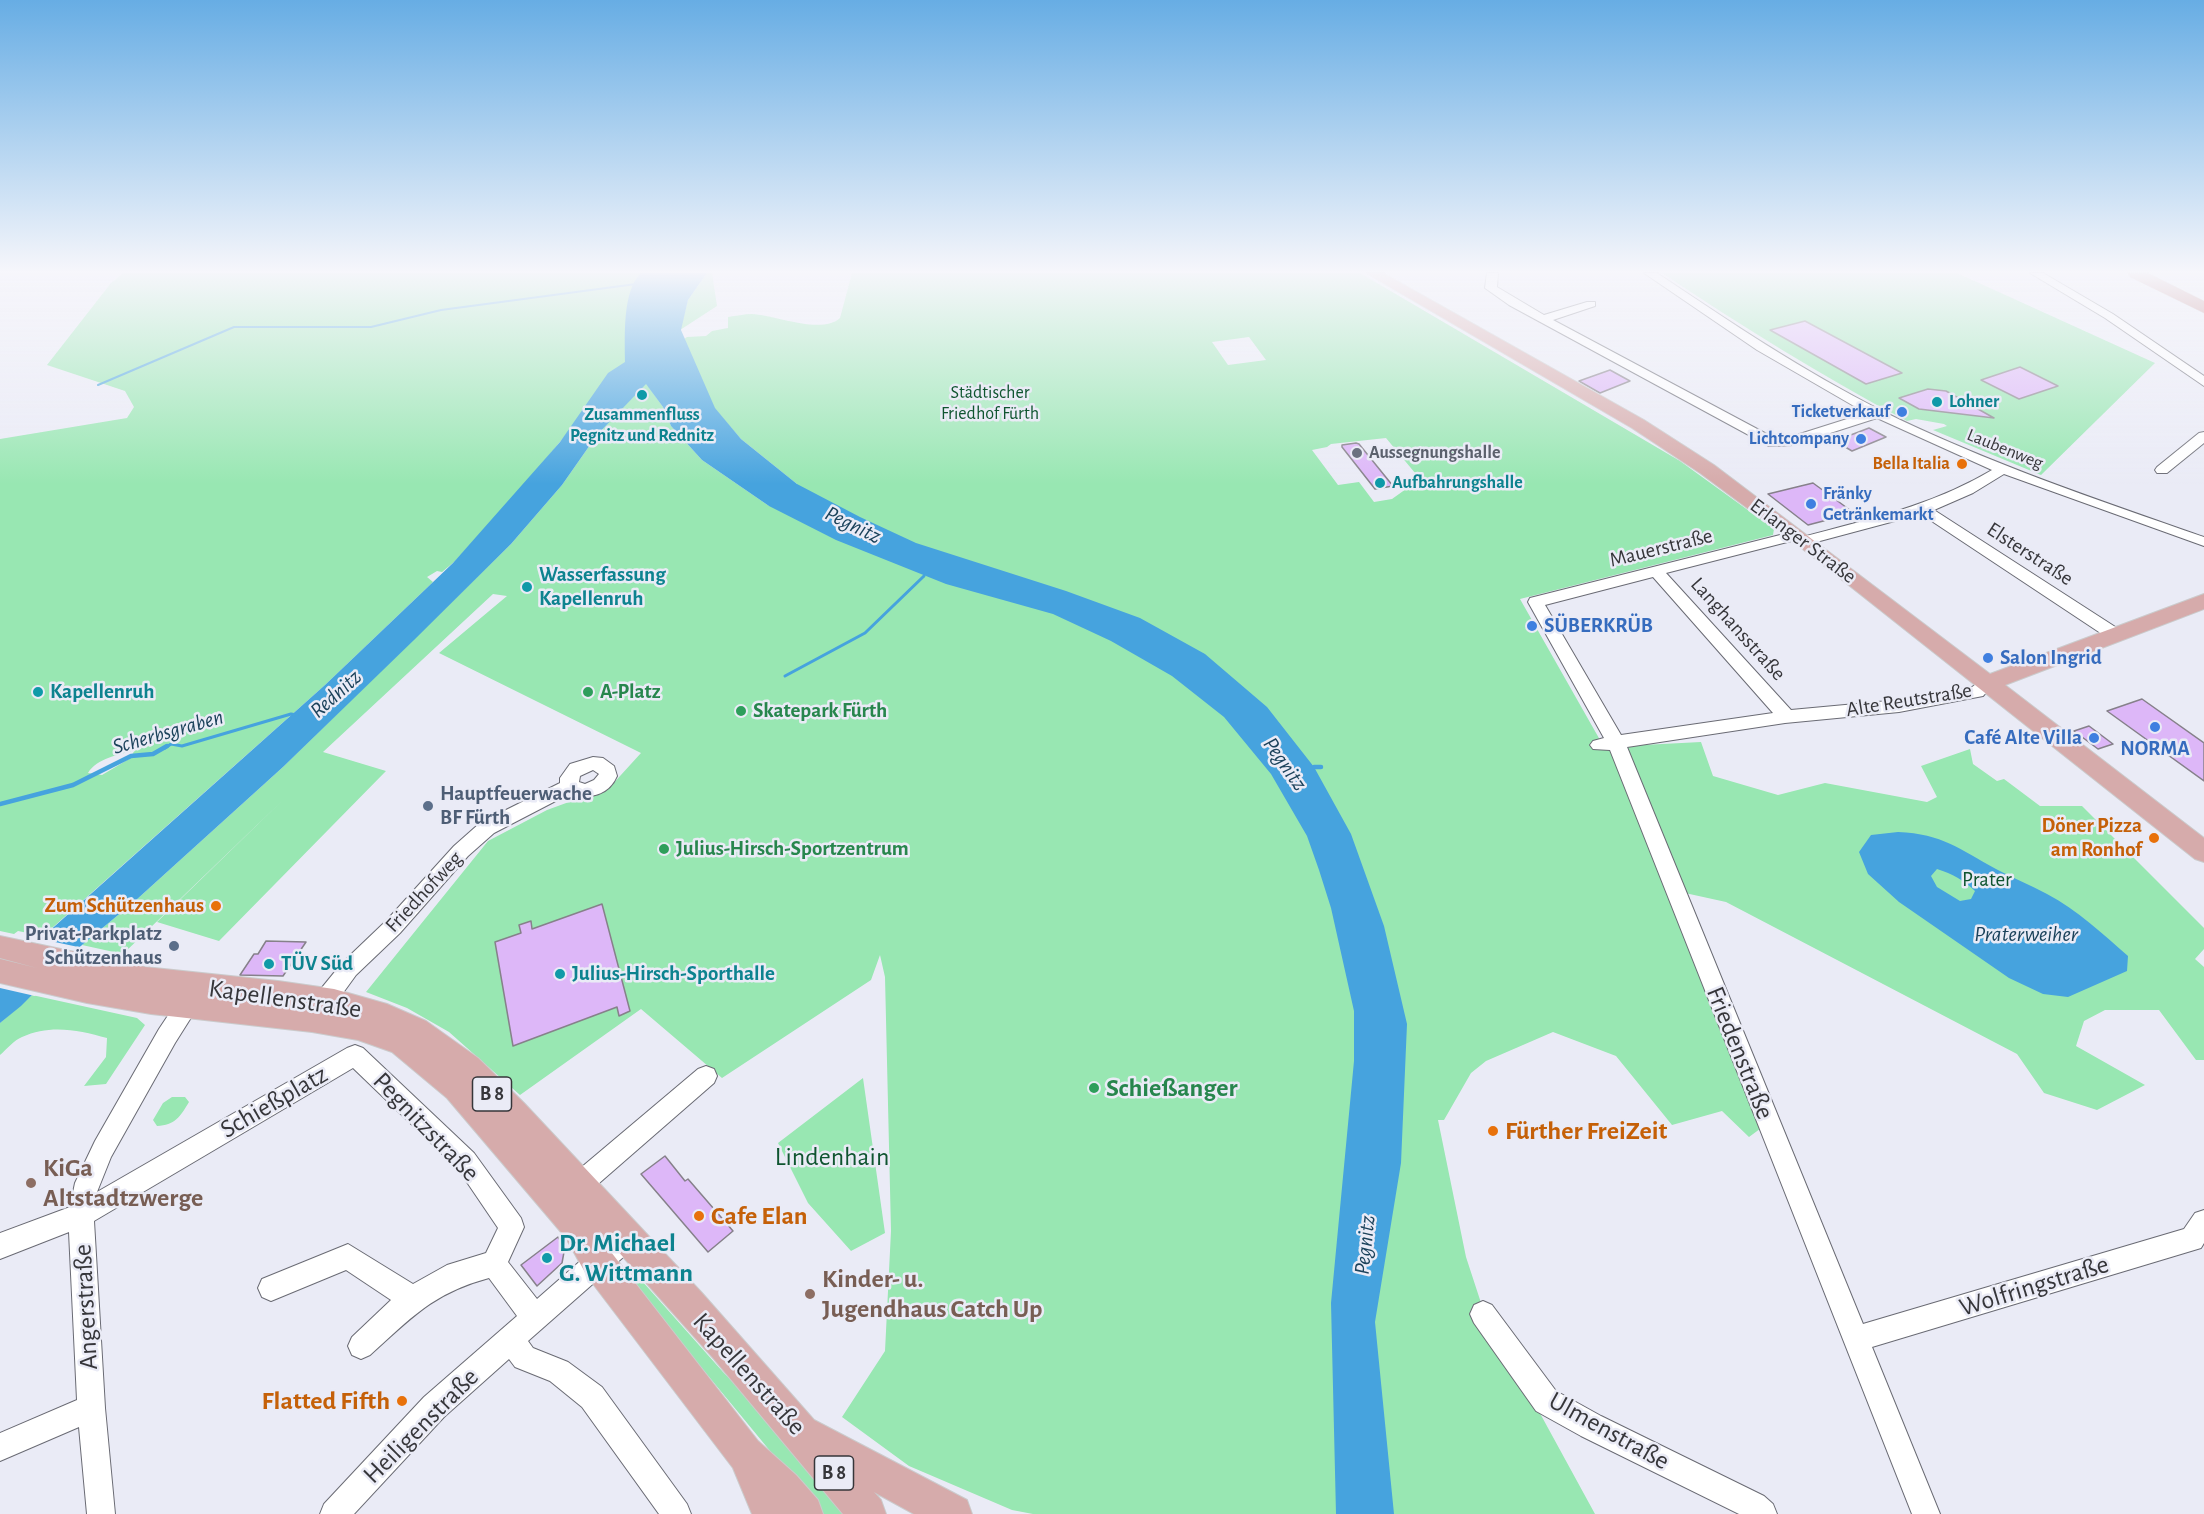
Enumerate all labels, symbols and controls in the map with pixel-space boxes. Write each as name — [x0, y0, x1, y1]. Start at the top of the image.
park label: Städtischer Friedhof Fürth — [941, 382, 1039, 424]
marker: Zusammenfluss Pegnitz und Rednitz — [635, 388, 649, 402]
place label: Lohner — [1949, 391, 1999, 413]
marker: Lohner — [1930, 395, 1944, 409]
place label: Ticketverkauf — [1791, 401, 1890, 423]
place label: Zusammenfluss Pegnitz und Rednitz — [570, 404, 714, 446]
marker: Ticketverkauf — [1895, 405, 1909, 419]
street label: Laubenweg — [1964, 424, 2046, 474]
place label: Lichtcompany — [1749, 428, 1849, 450]
marker: Lichtcompany — [1854, 432, 1868, 446]
place label: Aussegnungshalle — [1369, 442, 1500, 464]
marker: Aussegnungshalle — [1350, 446, 1364, 460]
place label: Bella Italia — [1872, 453, 1950, 475]
marker: Bella Italia — [1955, 457, 1969, 471]
place label: Aufbahrungshalle — [1392, 472, 1523, 494]
marker: Aufbahrungshalle — [1373, 476, 1387, 490]
place label: Fränky Getränkemarkt — [1823, 483, 1934, 526]
street label: Erlanger Straße — [1745, 493, 1861, 589]
marker: Fränky Getränkemarkt — [1804, 497, 1818, 511]
water label: Pegnitz — [821, 500, 885, 550]
street label: Elsterstraße — [1982, 517, 2078, 591]
street label: Mauerstraße — [1607, 523, 1715, 573]
place label: Wasserfassung Kapellenruh — [539, 562, 666, 612]
street label: Langhansstraße — [1685, 572, 1791, 686]
marker: Wasserfassung Kapellenruh — [520, 580, 534, 594]
place label: SÜBERKRÜB — [1544, 613, 1653, 639]
marker: SÜBERKRÜB — [1525, 619, 1539, 633]
place label: Salon Ingrid — [2000, 645, 2102, 671]
marker: Salon Ingrid — [1981, 651, 1995, 665]
water label: Rednitz — [305, 664, 367, 724]
street label: Alte Reutstraße — [1844, 678, 1974, 722]
place label: Kapellenruh — [50, 679, 154, 705]
place label: A-Platz — [600, 679, 661, 705]
marker: Kapellenruh — [31, 685, 45, 699]
marker: A-Platz — [581, 685, 595, 699]
place label: Skatepark Fürth — [753, 698, 887, 724]
water label: Scherbsgraben — [110, 704, 226, 760]
marker: Skatepark Fürth — [734, 704, 748, 718]
marker: NORMA — [2148, 720, 2162, 734]
place label: Café Alte Villa — [1964, 725, 2082, 751]
marker: Café Alte Villa — [2087, 731, 2101, 745]
water label: Pegnitz — [1257, 732, 1313, 796]
place label: NORMA — [2120, 736, 2190, 762]
place label: Hauptfeuerwache BF Fürth — [440, 781, 592, 831]
marker: Hauptfeuerwache BF Fürth — [421, 799, 435, 813]
place label: Döner Pizza am Ronhof — [2042, 813, 2142, 863]
marker: Döner Pizza am Ronhof — [2147, 831, 2161, 845]
place label: Julius-Hirsch-Sportzentrum — [676, 836, 909, 862]
marker: Julius-Hirsch-Sportzentrum — [657, 842, 671, 856]
street label: Friedhofweg — [380, 846, 468, 938]
park label: Prater — [1962, 867, 2012, 893]
place label: Zum Schützenhaus — [44, 893, 204, 919]
marker: Zum Schützenhaus — [209, 899, 223, 913]
place label: Privat-Parkplatz Schützenhaus — [25, 921, 162, 971]
water label: Praterweiher — [1974, 921, 2078, 947]
marker: Privat-Parkplatz Schützenhaus — [167, 939, 181, 953]
place label: TÜV Süd — [281, 951, 353, 977]
marker: TÜV Süd — [262, 957, 276, 971]
place label: Julius-Hirsch-Sporthalle — [572, 961, 775, 987]
marker: Julius-Hirsch-Sporthalle — [553, 967, 567, 981]
street label: Kapellenstraße — [207, 973, 363, 1025]
street label: Friedenstraße — [1699, 982, 1781, 1124]
street label: Schießplatz — [215, 1059, 333, 1145]
street label: Pegnitzstraße — [366, 1066, 486, 1188]
place label: Schießanger — [1106, 1072, 1237, 1104]
road number: B 8 — [472, 1077, 512, 1111]
marker: Schießanger — [1087, 1081, 1101, 1095]
place label: Fürther FreiZeit — [1505, 1115, 1667, 1147]
marker: Fürther FreiZeit — [1486, 1124, 1500, 1138]
park label: Lindenhain — [775, 1141, 889, 1173]
place label: KiGa Altstadtzwerge — [43, 1152, 203, 1214]
marker: KiGa Altstadtzwerge — [24, 1176, 38, 1190]
place label: Cafe Elan — [711, 1200, 808, 1232]
marker: Cafe Elan — [692, 1209, 706, 1223]
water label: Pegnitz — [1349, 1214, 1381, 1276]
place label: Dr. Michael G. Wittmann — [559, 1227, 693, 1288]
street label: Angerstraße — [67, 1243, 105, 1371]
street label: Wolfringstraße — [1956, 1249, 2112, 1323]
marker: Dr. Michael G. Wittmann — [540, 1251, 554, 1265]
place label: Kinder- u. Jugendhaus Catch Up — [822, 1263, 1042, 1324]
marker: Kinder- u. Jugendhaus Catch Up — [803, 1287, 817, 1301]
street label: Kapellenstraße — [686, 1306, 812, 1442]
street label: Heiligenstraße — [357, 1362, 485, 1490]
place label: Flatted Fifth — [261, 1385, 390, 1417]
street label: Ulmenstraße — [1543, 1385, 1675, 1477]
marker: Flatted Fifth — [395, 1394, 409, 1408]
road number: B 8 — [814, 1456, 854, 1490]

